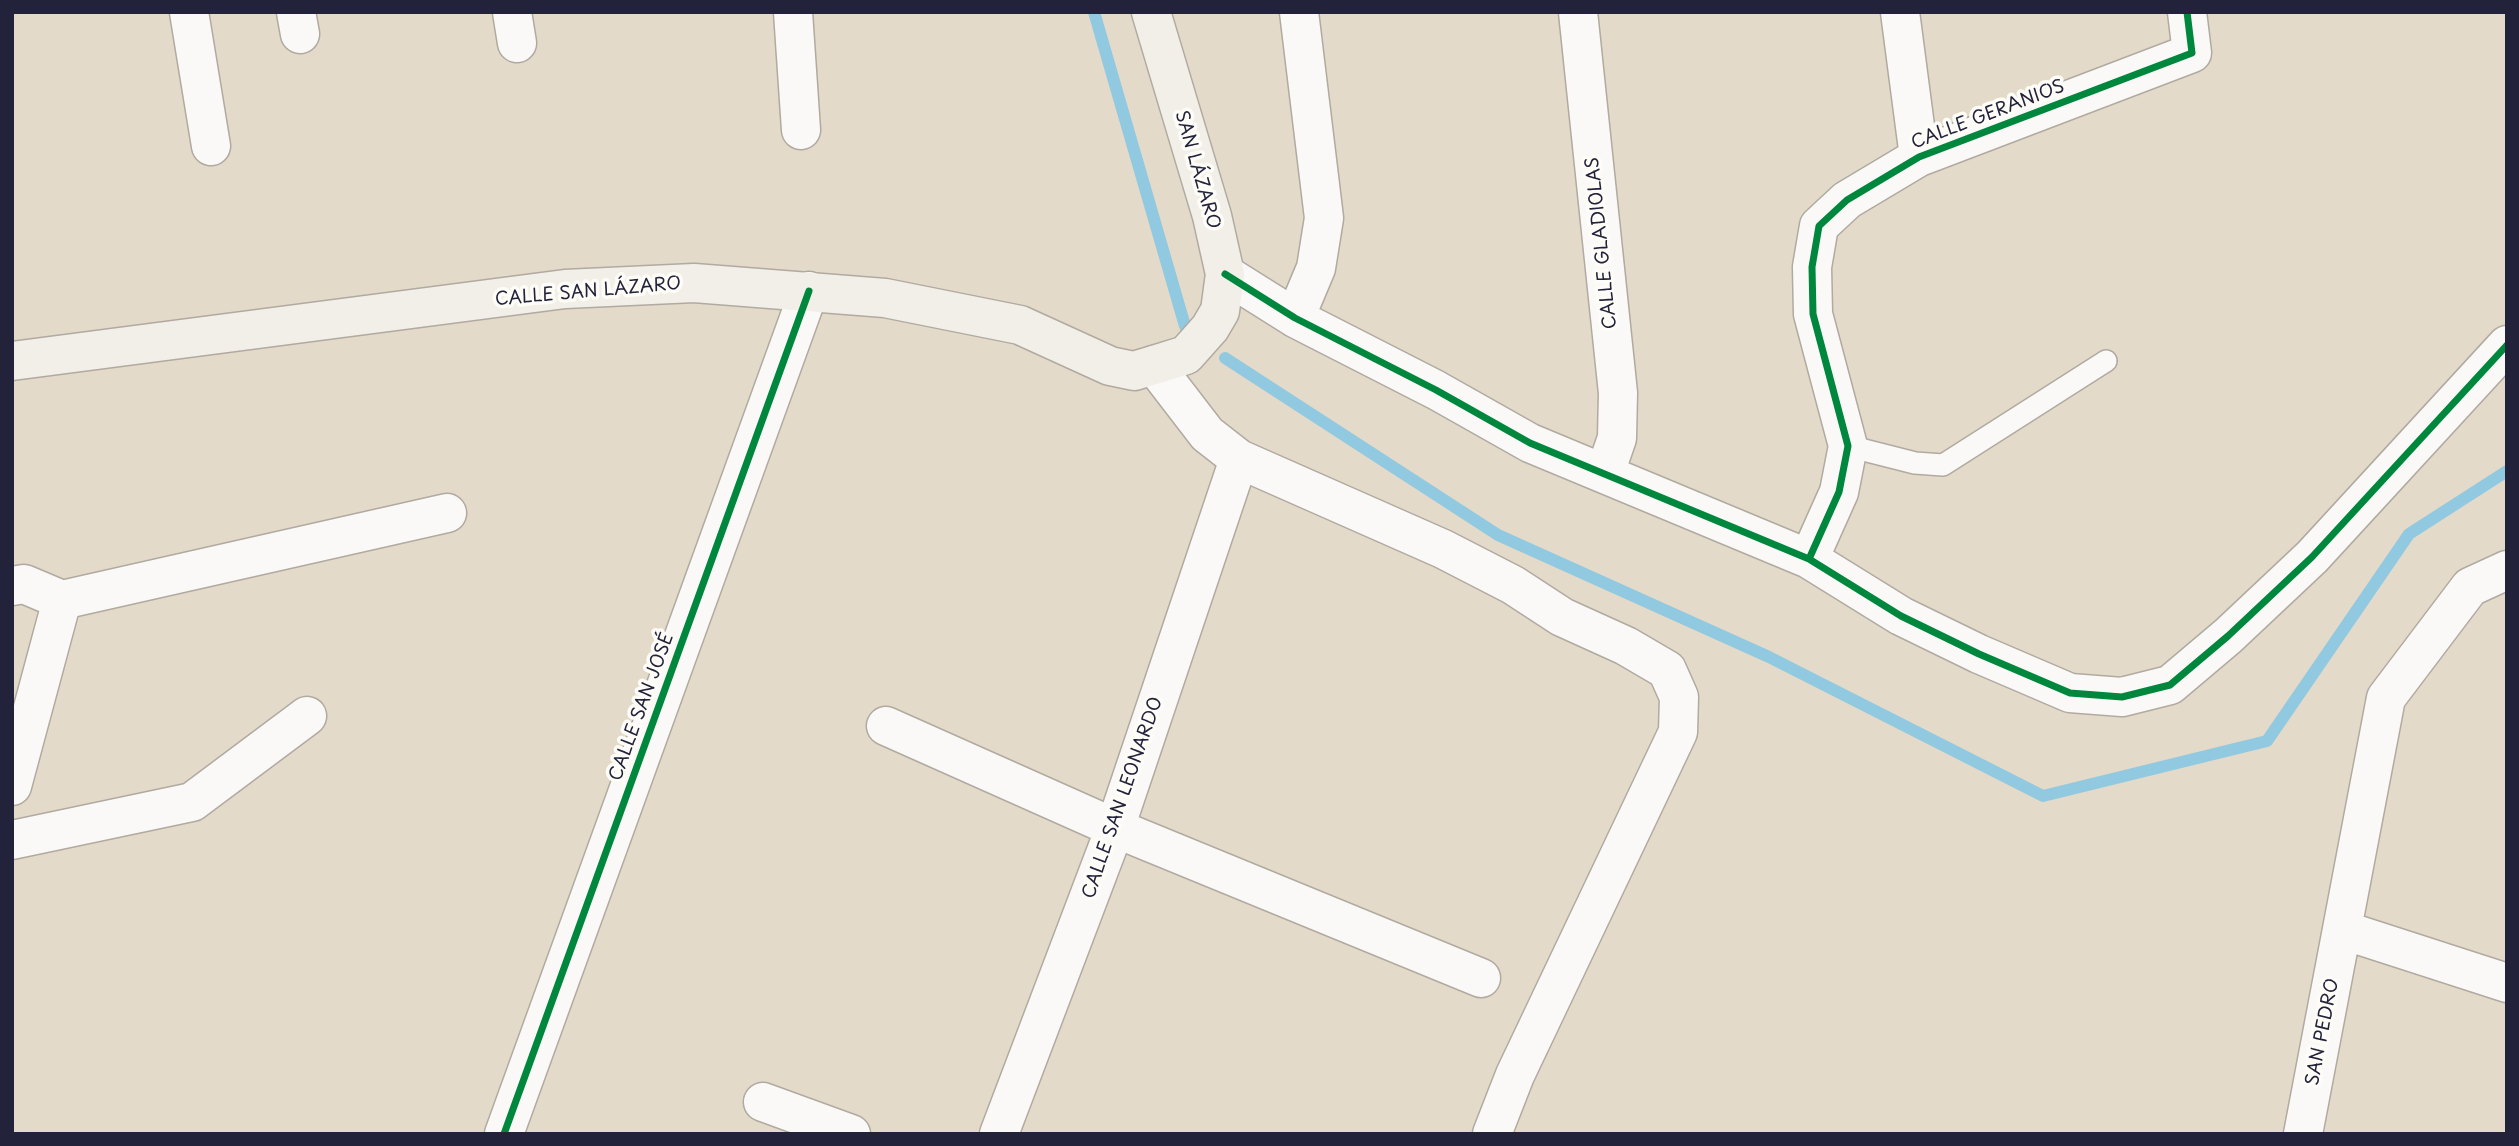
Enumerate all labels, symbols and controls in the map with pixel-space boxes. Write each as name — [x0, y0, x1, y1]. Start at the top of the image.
street label: CALLE GERANIOS — [1908, 76, 2068, 154]
street label: SAN LÁZARO — [1170, 108, 1224, 232]
street label: CALLE GLADIOLAS — [1582, 156, 1622, 330]
street label: CALLE SAN LÁZARO — [494, 273, 682, 311]
street label: CALLE SAN JOSÉ — [605, 630, 679, 784]
street label: CALLE SAN LEONARDO — [1078, 694, 1168, 902]
street label: SAN PEDRO — [2302, 977, 2344, 1087]

